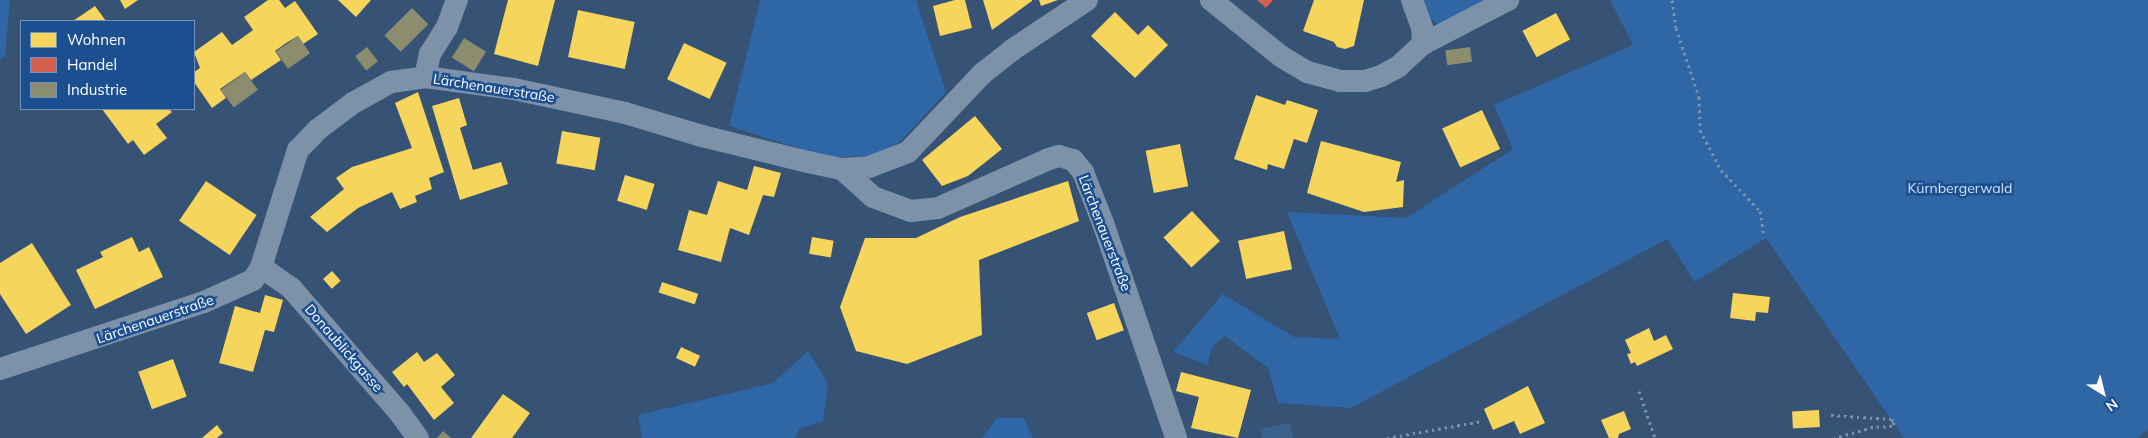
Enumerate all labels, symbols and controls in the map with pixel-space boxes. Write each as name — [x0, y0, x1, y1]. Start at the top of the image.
legend — [20, 20, 195, 110]
text: Wohnen — [67, 30, 126, 49]
text: Handel — [67, 55, 117, 74]
street label: Lärchenauerstraße — [432, 70, 556, 106]
text: Industrie — [67, 80, 127, 99]
street label: Lärchenauerstraße — [1075, 173, 1135, 293]
park label: Kürnbergerwald — [1908, 180, 2012, 196]
street label: Lärchenauerstraße — [94, 291, 216, 347]
street label: Donaublickgasse — [301, 301, 387, 395]
north arrow — [2078, 368, 2128, 418]
text: N — [2102, 395, 2121, 416]

